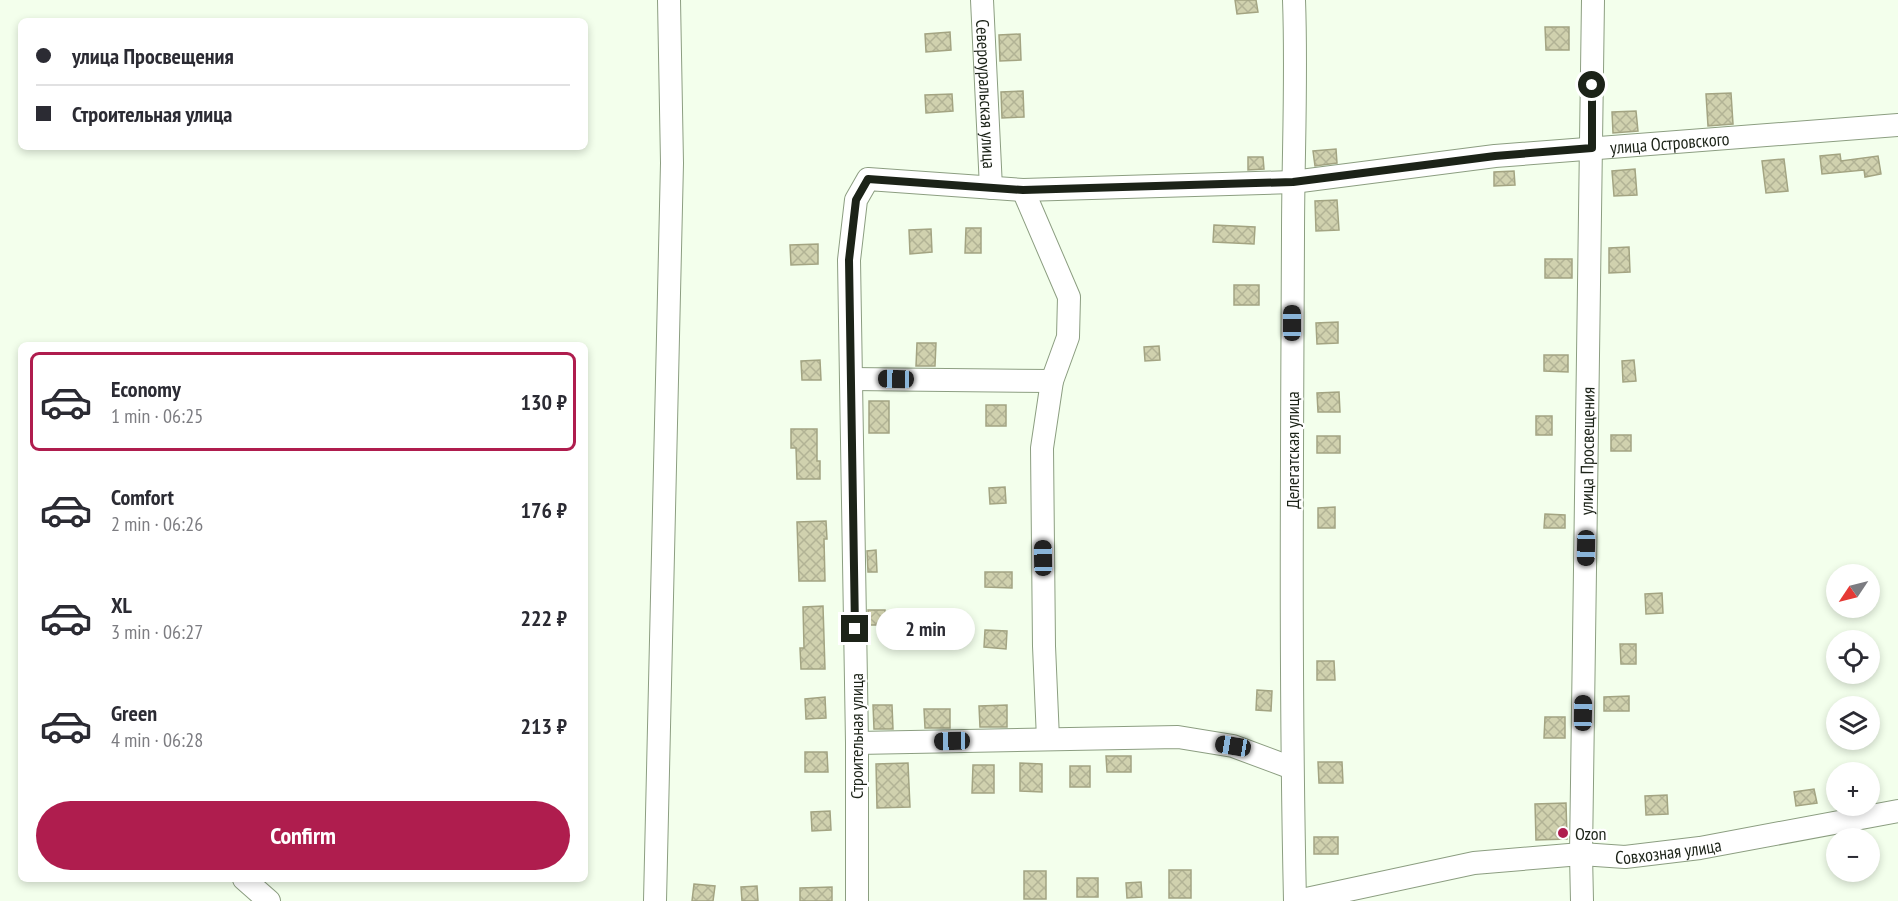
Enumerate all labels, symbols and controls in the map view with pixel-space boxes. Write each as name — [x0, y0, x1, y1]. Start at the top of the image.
street label: Североуральская улица — [971, 19, 1002, 169]
text: улица Просвещения — [72, 42, 234, 70]
route start — [1578, 71, 1605, 98]
text: Строительная улица — [72, 100, 232, 128]
street label: улица Островского — [1609, 126, 1730, 159]
car — [1283, 305, 1301, 341]
car — [878, 370, 914, 388]
icon: car — [39, 375, 93, 429]
text: Economy — [111, 375, 181, 403]
street label: улица Просвещения — [1574, 387, 1599, 515]
text: 130 ₽ — [520, 388, 567, 416]
street label: Делегатская улица — [1281, 391, 1304, 509]
text: 1 min · 06:25 — [111, 403, 203, 429]
icon: car — [39, 483, 93, 537]
text: Comfort — [111, 483, 174, 511]
text: 176 ₽ — [520, 496, 567, 524]
text: 2 min · 06:26 — [111, 511, 203, 537]
car — [1577, 530, 1595, 566]
car — [1034, 540, 1052, 576]
north arrow — [1826, 564, 1880, 618]
map controls — [1826, 564, 1880, 882]
icon: car — [39, 591, 93, 645]
text: XL — [111, 591, 132, 619]
text: 222 ₽ — [520, 604, 567, 632]
callout: 2 min — [876, 608, 975, 650]
route end — [841, 615, 868, 642]
text: 2 min — [905, 616, 946, 642]
text: 3 min · 06:27 — [111, 619, 203, 645]
button: locate — [1826, 630, 1880, 684]
street label: Строительная улица — [845, 673, 868, 799]
car — [1574, 695, 1592, 731]
button: layers — [1826, 696, 1880, 750]
icon: car — [39, 699, 93, 753]
text: Green — [111, 699, 157, 727]
text: 213 ₽ — [520, 712, 567, 740]
text: 4 min · 06:28 — [111, 727, 203, 753]
car — [934, 732, 970, 750]
car — [1214, 734, 1252, 758]
button: + — [1826, 762, 1880, 816]
button: Confirm — [36, 801, 570, 870]
place label: Ozon — [1575, 822, 1607, 845]
marker: Ozon — [1556, 826, 1570, 840]
button: − — [1826, 828, 1880, 882]
street label: Совхозная улица — [1614, 833, 1723, 869]

